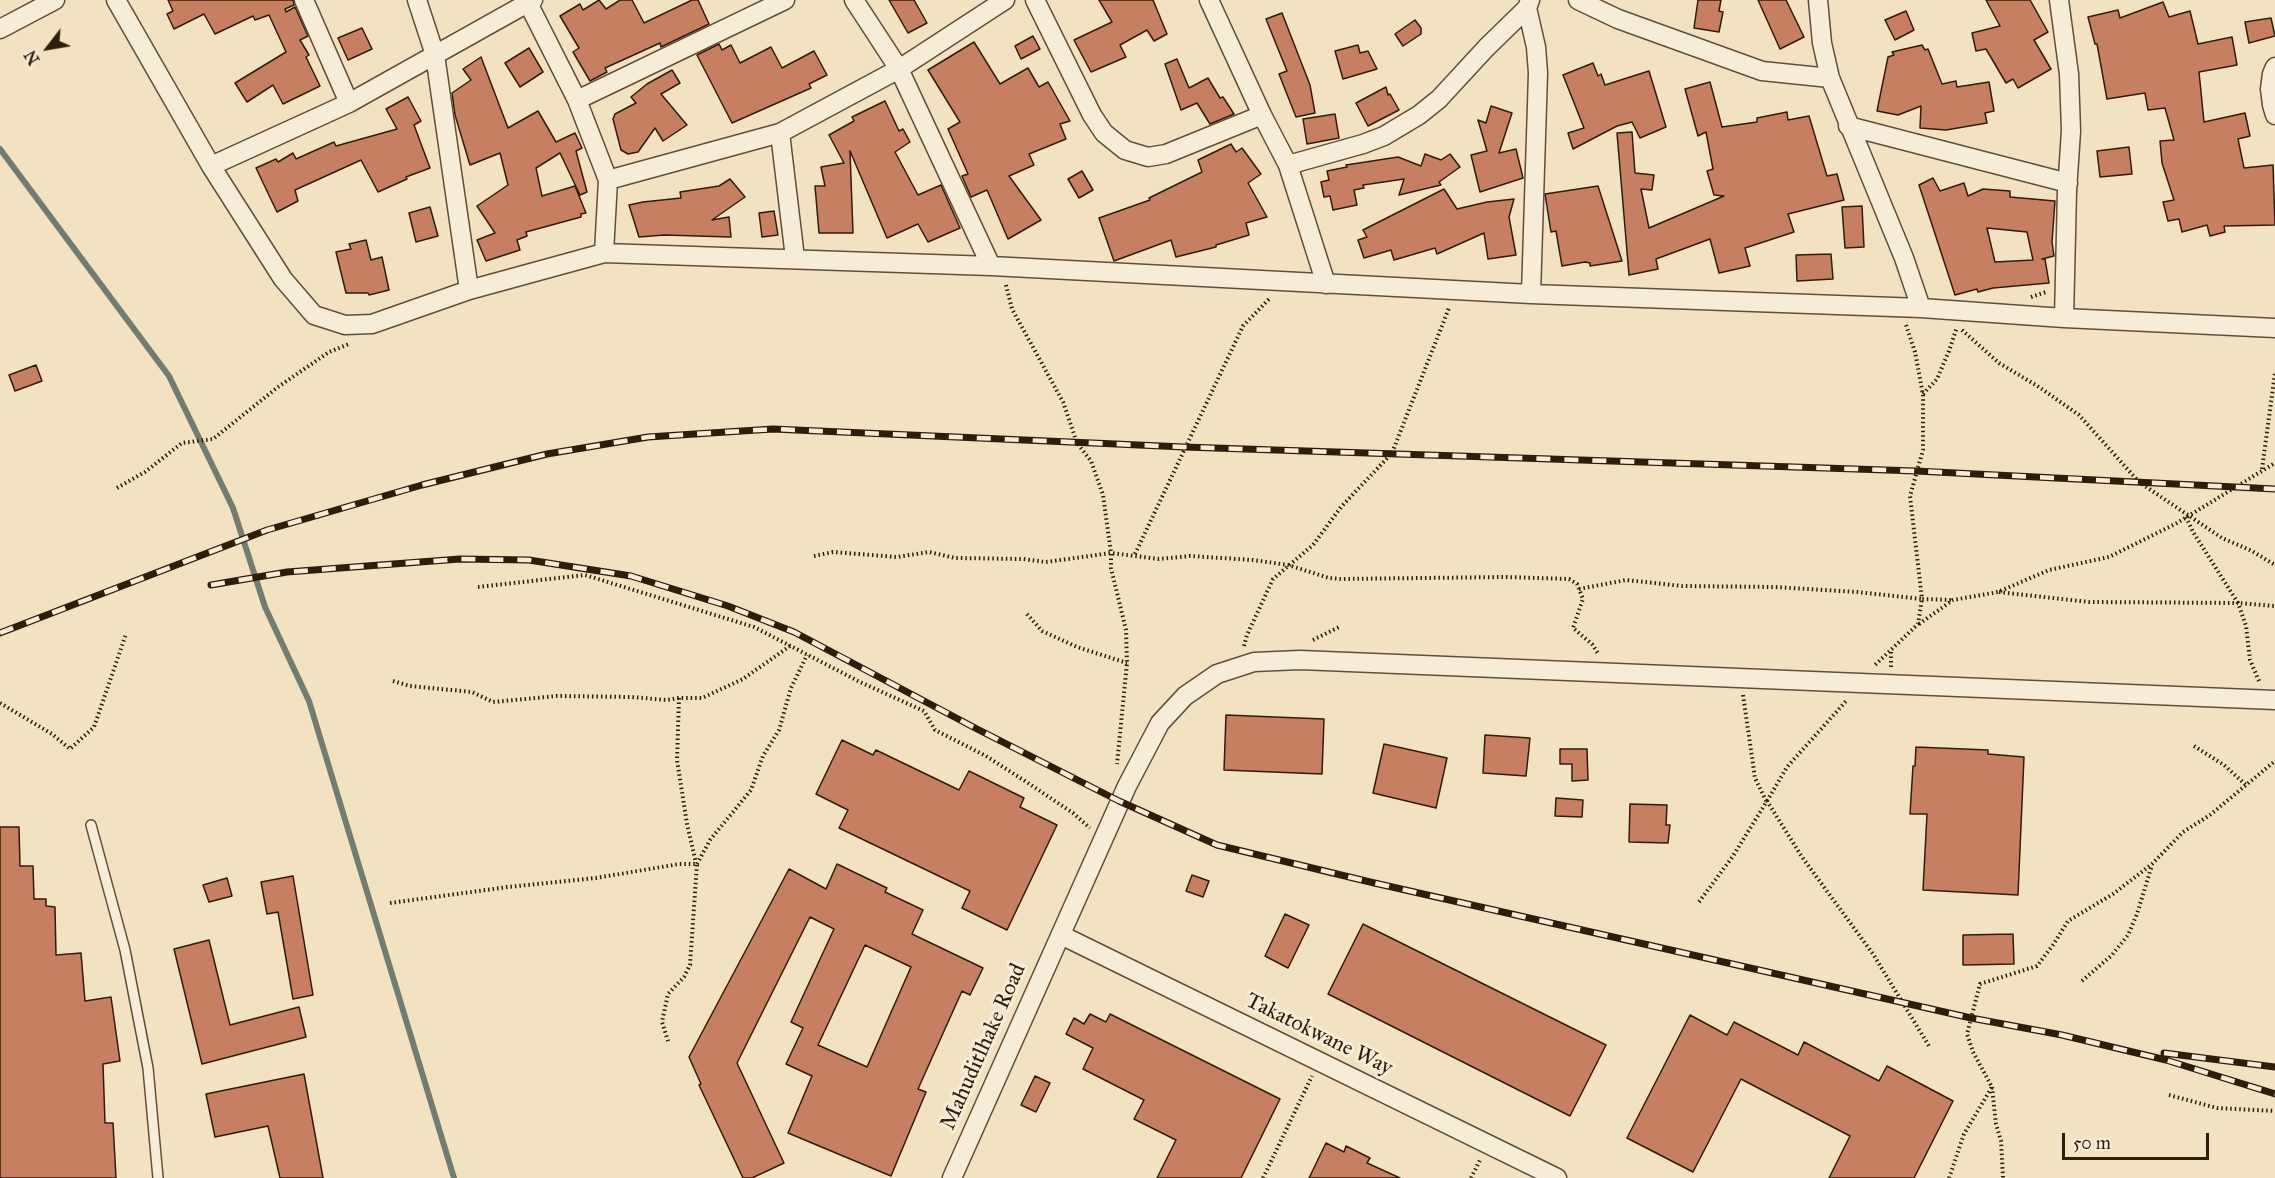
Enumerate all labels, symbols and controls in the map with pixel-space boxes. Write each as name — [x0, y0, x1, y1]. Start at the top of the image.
north arrow — [18, 18, 78, 78]
text: N — [21, 47, 44, 68]
street label: Mahuditlhake Road — [936, 960, 1032, 1134]
street label: Takatokwane Way — [1241, 988, 1397, 1082]
scale bar — [2065, 1121, 2212, 1159]
text: 50 m — [2073, 1132, 2111, 1154]

